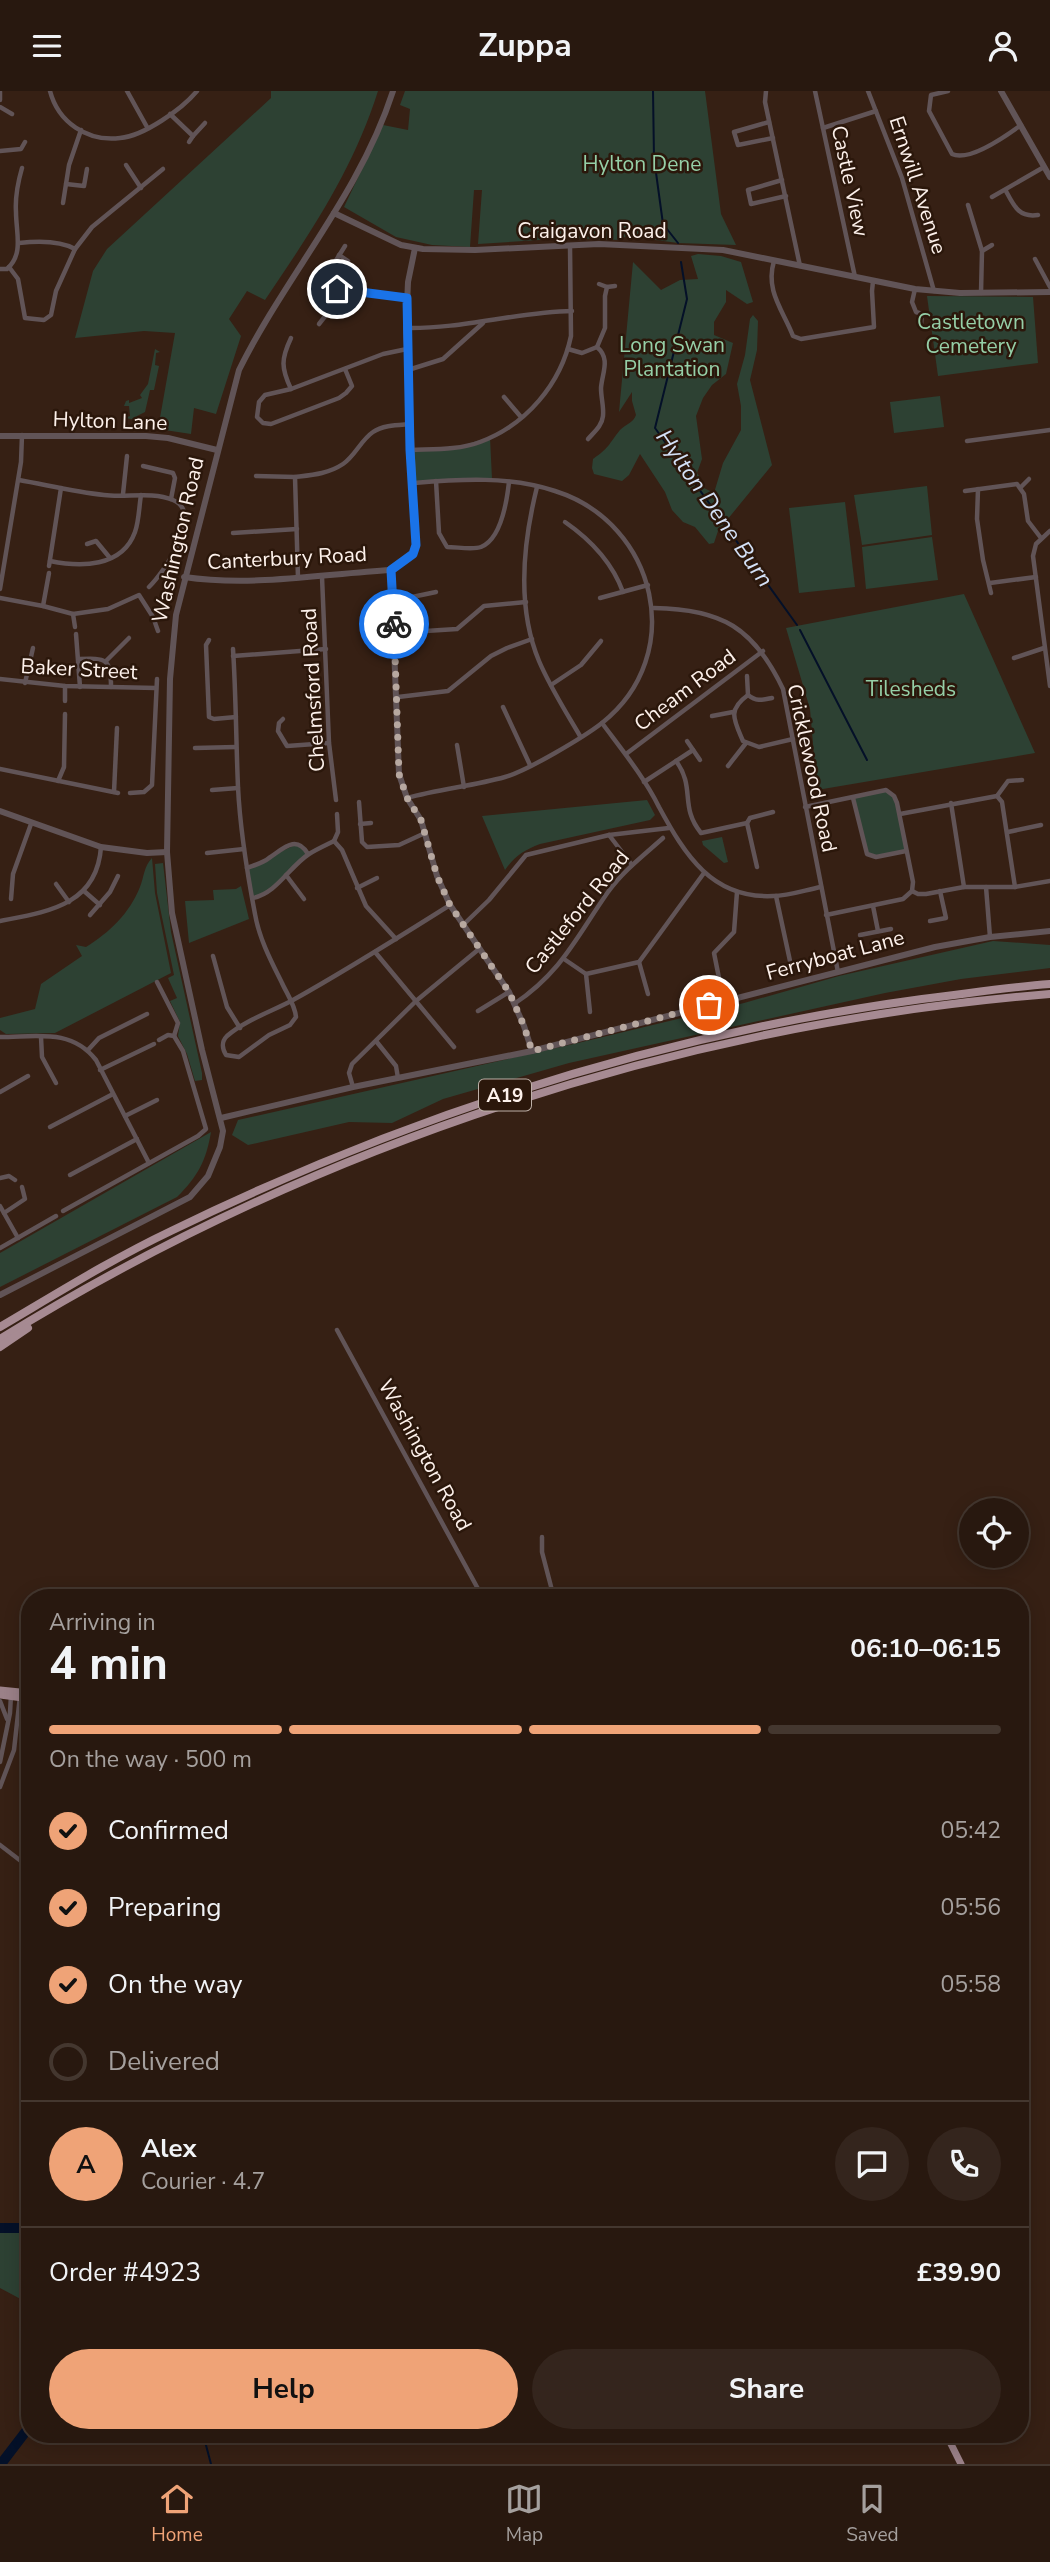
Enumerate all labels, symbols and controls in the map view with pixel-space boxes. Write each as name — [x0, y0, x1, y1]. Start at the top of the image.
text: Zuppa — [478, 24, 572, 67]
icon: menu — [28, 27, 66, 65]
icon: person — [984, 27, 1022, 65]
street label: Ernwill Avenue — [883, 112, 953, 258]
street label: Castle View — [825, 123, 876, 239]
park label: Hylton Dene — [583, 150, 701, 178]
street label: Craigavon Road — [517, 217, 667, 245]
pin — [307, 259, 367, 319]
icon: home — [318, 270, 356, 308]
park label: Castletown Cemetery — [917, 308, 1025, 360]
park label: Long Swan Plantation — [619, 331, 725, 383]
street label: Hylton Lane — [52, 405, 168, 437]
water label: Hylton Dene Burn — [649, 423, 781, 593]
street label: Washington Road — [145, 454, 211, 626]
street label: Canterbury Road — [206, 540, 368, 576]
courier — [359, 589, 429, 659]
icon: bike — [375, 605, 413, 643]
street label: Chelmsford Road — [295, 607, 331, 773]
street label: Cheam Road — [628, 643, 742, 737]
street label: Baker Street — [20, 652, 139, 686]
park label: Tilesheds — [866, 675, 956, 703]
street label: Cricklewood Road — [781, 681, 843, 855]
street label: Castleford Road — [518, 844, 636, 980]
street label: Ferryboat Lane — [763, 923, 907, 987]
pin — [679, 975, 739, 1035]
icon: bag — [690, 986, 728, 1024]
road number: A19 — [479, 1079, 531, 1111]
street label: Washington Road — [372, 1374, 478, 1536]
map controls — [959, 1498, 1029, 1568]
button: locate — [959, 1498, 1029, 1568]
text: Arriving in — [49, 1607, 156, 1638]
text: 06:10–06:15 — [850, 1631, 1001, 1666]
text: 4 min — [49, 1632, 168, 1695]
text: On the way · 500 m — [49, 1744, 252, 1775]
icon: check — [49, 1812, 87, 1850]
text: Confirmed — [108, 1813, 229, 1848]
text: 05:42 — [941, 1815, 1001, 1846]
icon: check — [49, 1889, 87, 1927]
text: Preparing — [108, 1890, 221, 1925]
text: 05:56 — [941, 1892, 1001, 1923]
icon: check — [49, 1966, 87, 2004]
text: On the way — [108, 1967, 242, 2002]
text: 05:58 — [941, 1969, 1001, 2000]
text: Delivered — [108, 2044, 220, 2079]
button: chat — [835, 2127, 909, 2201]
button: phone — [927, 2127, 1001, 2201]
text: Alex — [141, 2131, 197, 2166]
text: A — [76, 2147, 96, 2182]
text: Courier · 4.7 — [141, 2166, 265, 2197]
text: Order #4923 — [49, 2255, 201, 2290]
text: £39.90 — [917, 2255, 1001, 2290]
button: Help — [49, 2349, 518, 2429]
button: Share — [532, 2349, 1001, 2429]
tab: Home — [151, 2480, 203, 2548]
tab: Map — [505, 2480, 543, 2548]
tab: Saved — [846, 2480, 899, 2548]

